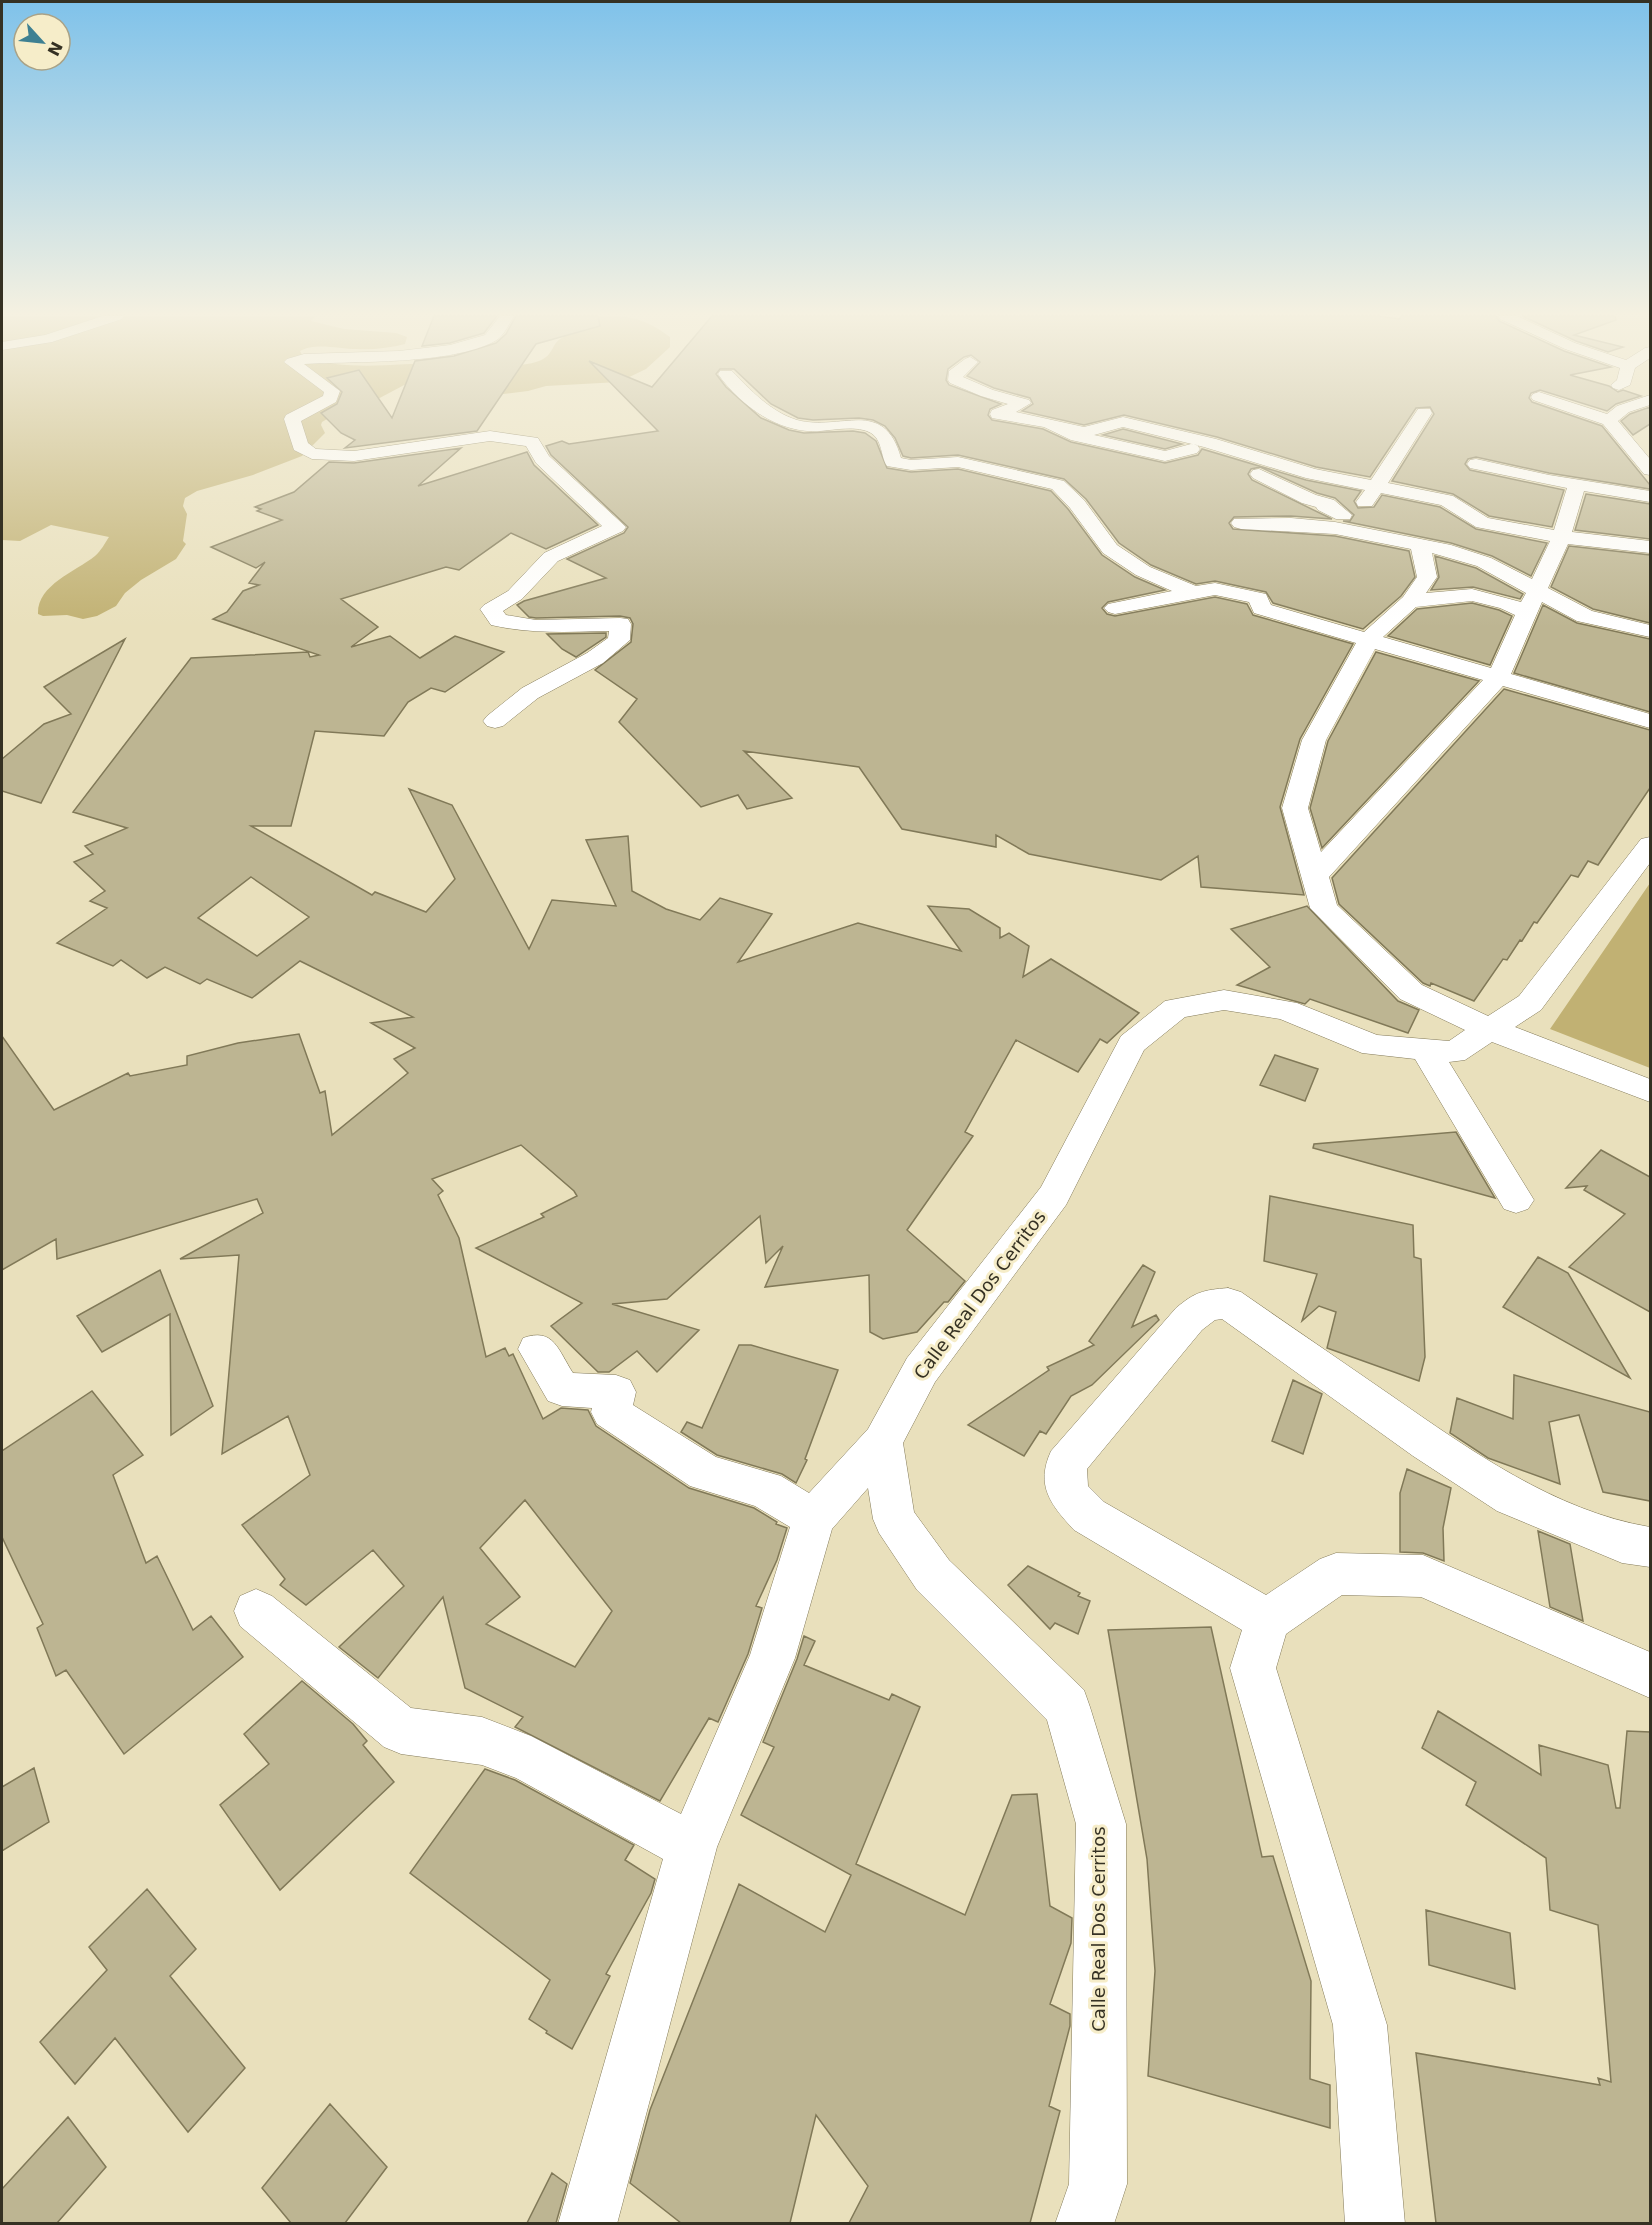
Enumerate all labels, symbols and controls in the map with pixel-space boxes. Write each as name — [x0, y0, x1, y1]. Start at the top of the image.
north arrow — [12, 12, 72, 72]
text: N — [43, 38, 66, 59]
street label: Calle Real Dos Cerritos — [909, 1206, 1050, 1383]
street label: Calle Real Dos Cerritos — [1088, 1826, 1109, 2032]

